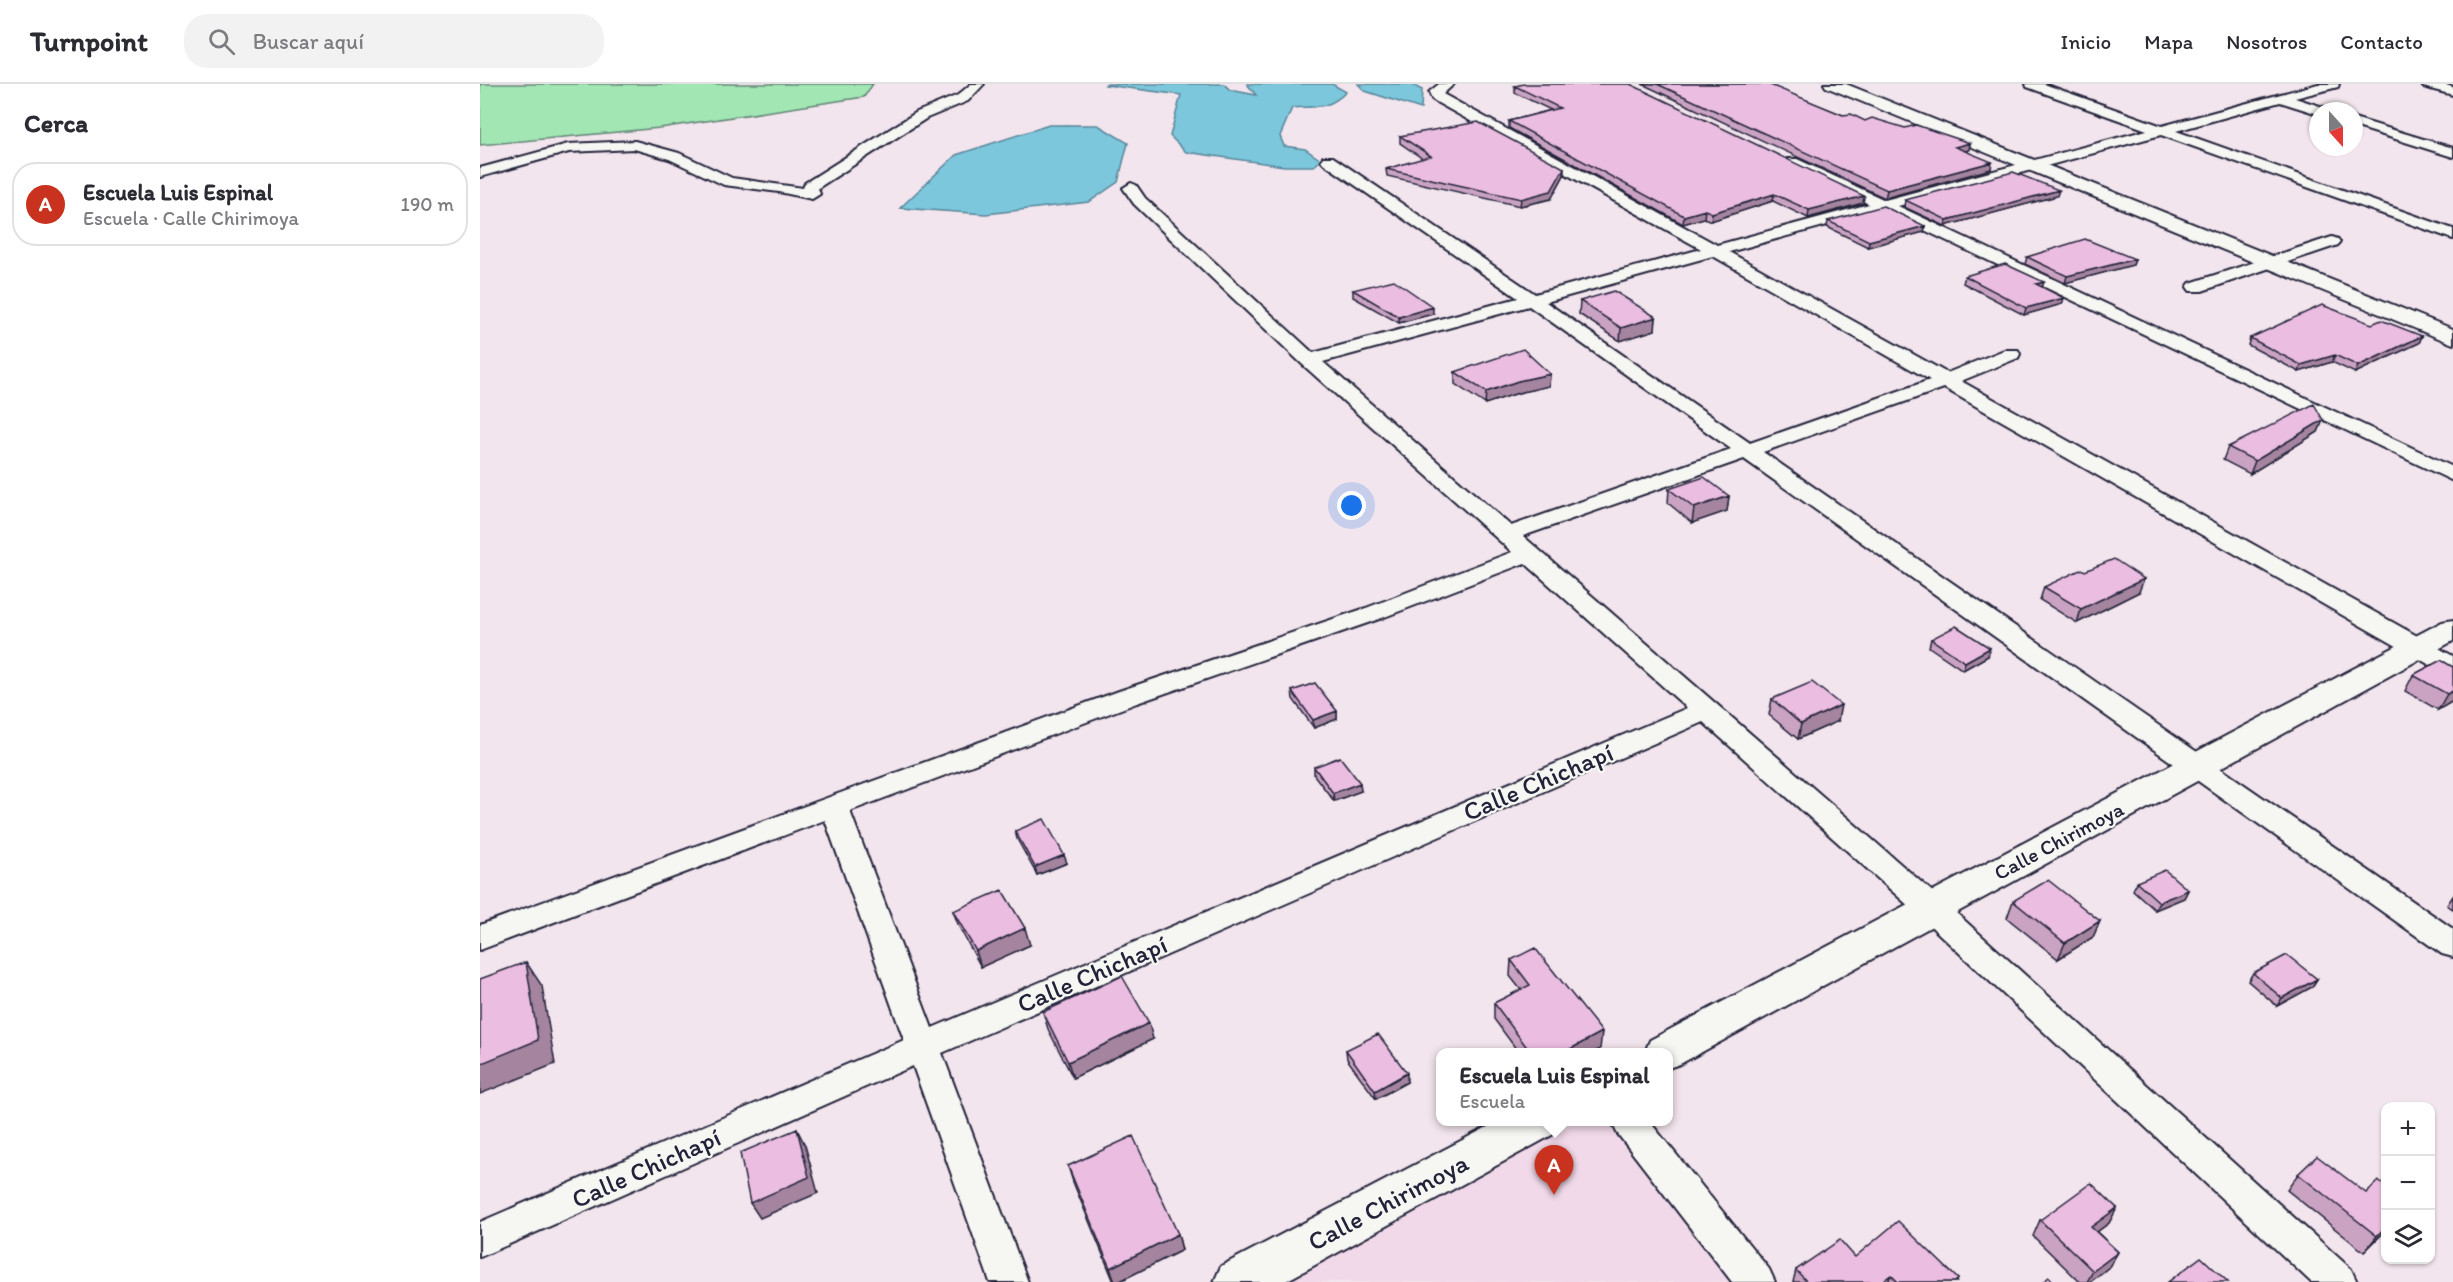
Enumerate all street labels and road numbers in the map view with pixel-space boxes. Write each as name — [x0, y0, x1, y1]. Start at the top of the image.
street label: Calle Chichapí — [1458, 736, 1618, 828]
street label: Calle Chirimoya — [1990, 796, 2128, 885]
street label: Calle Chichapí — [1012, 928, 1172, 1020]
street label: Calle Chichapí — [567, 1121, 726, 1215]
street label: Calle Chirimoya — [1302, 1146, 1474, 1258]

